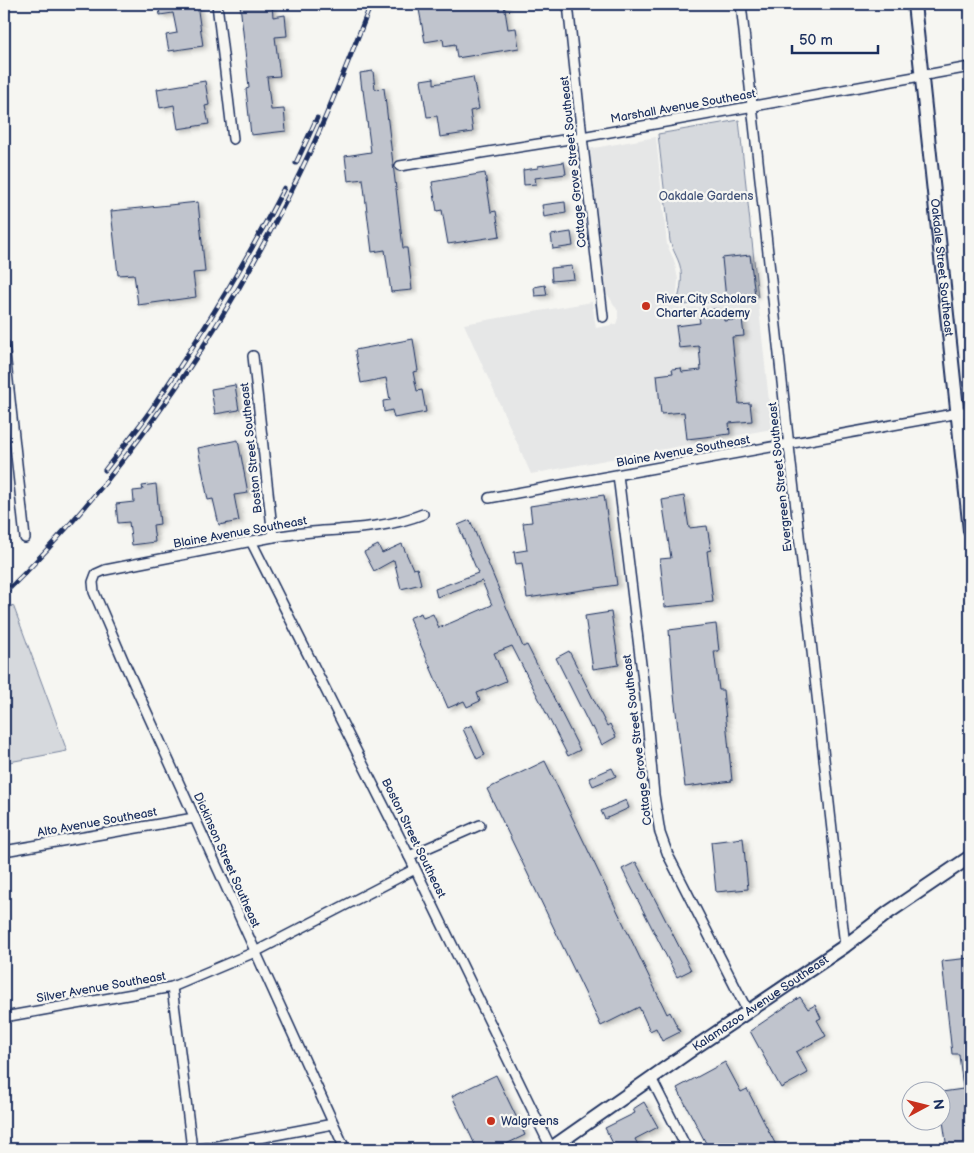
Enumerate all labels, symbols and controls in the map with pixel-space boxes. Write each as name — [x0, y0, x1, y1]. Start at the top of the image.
scale bar — [792, 22, 878, 54]
text: 50 m — [799, 31, 833, 50]
street label: Cottage Grove Street Southeast — [557, 75, 590, 248]
street label: Marshall Avenue Southeast — [609, 86, 757, 127]
park label: Oakdale Gardens — [659, 189, 753, 204]
street label: Oakdale Street Southeast — [927, 198, 956, 338]
place label: River City Scholars Charter Academy — [656, 292, 757, 321]
marker: River City Scholars Charter Academy — [640, 300, 652, 312]
street label: Boston Street Southeast — [237, 382, 266, 514]
street label: Evergreen Street Southeast — [765, 401, 796, 552]
street label: Blaine Avenue Southeast — [615, 432, 751, 471]
street label: Blaine Avenue Southeast — [172, 513, 308, 552]
street label: Cottage Grove Street Southeast — [620, 653, 655, 826]
street label: Boston Street Southeast — [378, 776, 449, 901]
street label: Dickinson Street Southeast — [190, 790, 263, 930]
street label: Alto Avenue Southeast — [36, 805, 158, 840]
street label: Kalamazoo Avenue Southeast — [690, 952, 832, 1055]
street label: Silver Avenue Southeast — [35, 969, 167, 1006]
north arrow — [902, 1080, 952, 1130]
text: N — [929, 1098, 947, 1111]
place label: Walgreens — [501, 1114, 559, 1129]
marker: Walgreens — [485, 1115, 497, 1127]

